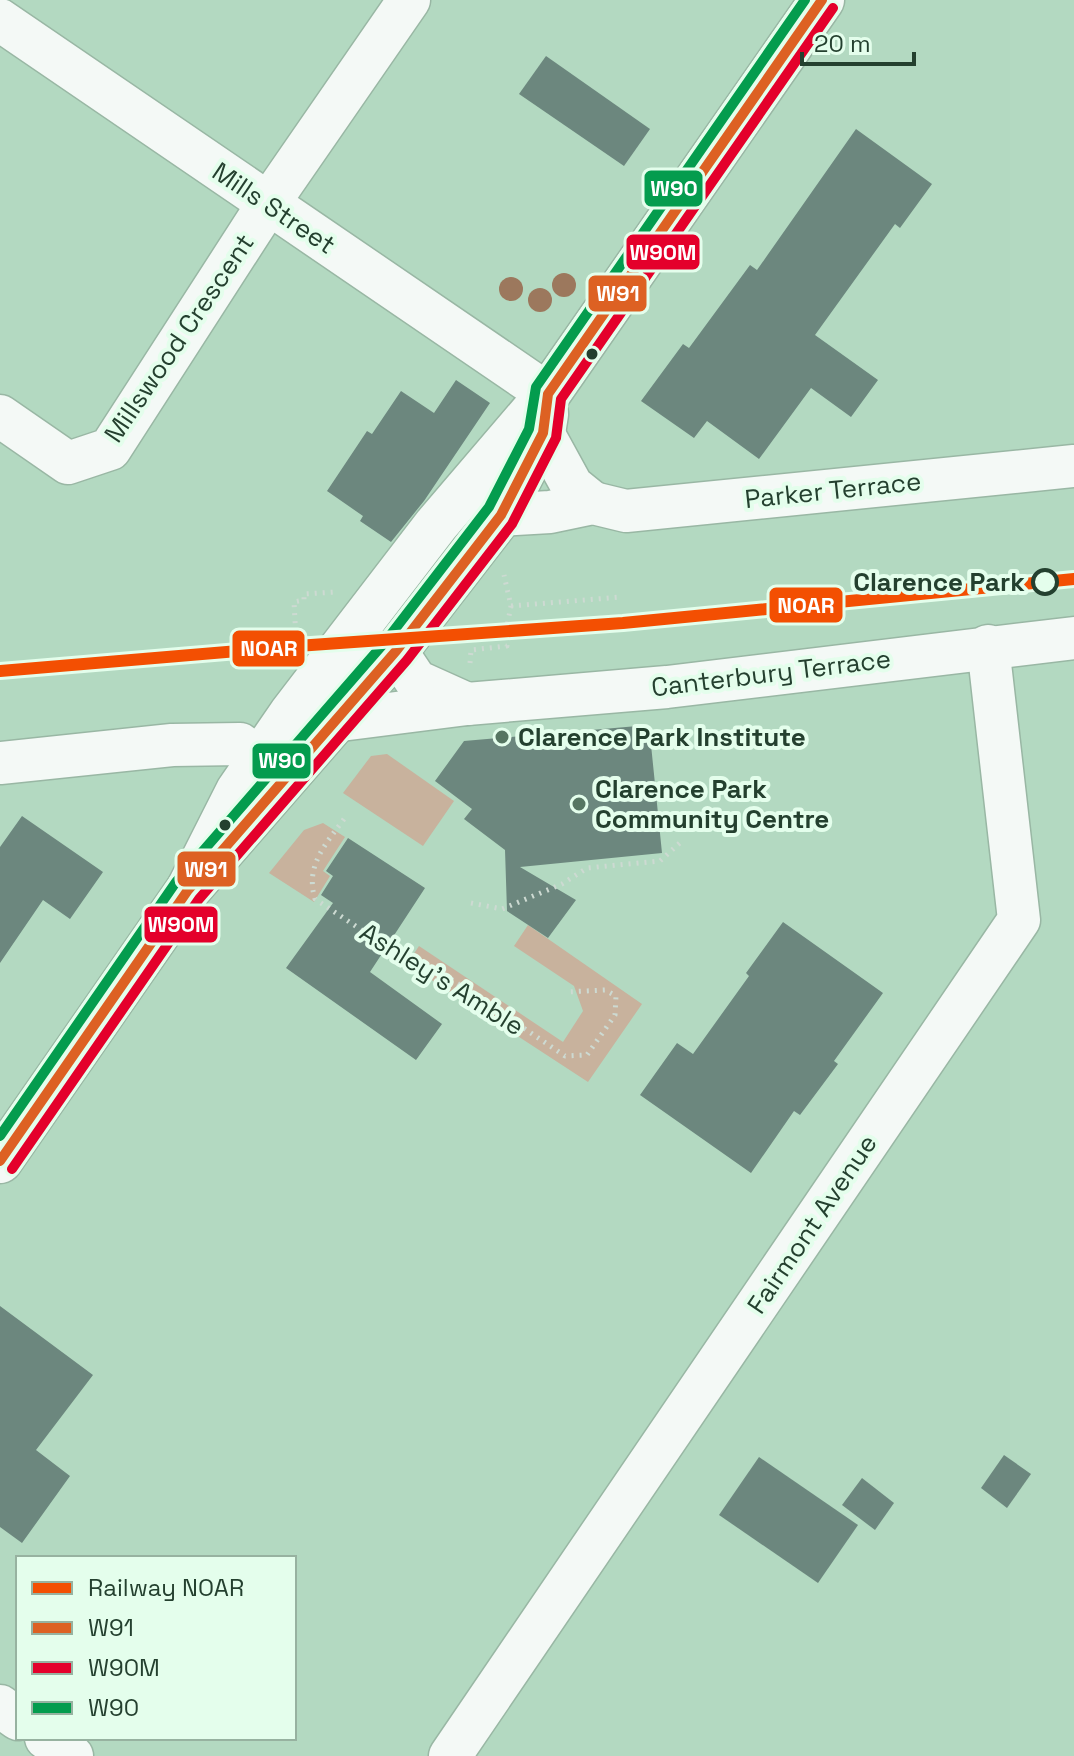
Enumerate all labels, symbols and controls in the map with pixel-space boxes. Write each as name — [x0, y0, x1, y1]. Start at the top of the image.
scale bar — [802, 16, 914, 66]
text: 20 m — [814, 28, 871, 59]
street label: Mills Street — [206, 154, 342, 262]
line badge: W90 — [643, 169, 704, 208]
text: W90 — [650, 174, 698, 202]
street label: Millswood Crescent — [96, 227, 262, 449]
line badge: W90M — [625, 233, 701, 271]
text: W90M — [629, 238, 697, 266]
line badge: W91 — [587, 274, 648, 313]
text: W91 — [596, 279, 640, 307]
unlabelled marker — [584, 346, 600, 362]
street label: Parker Terrace — [743, 464, 923, 516]
place label: Clarence Park — [853, 565, 1025, 599]
marker: Clarence Park — [1032, 569, 1058, 595]
line badge: NOAR — [768, 586, 844, 624]
text: NOAR — [777, 591, 835, 619]
line badge: NOAR — [231, 629, 306, 668]
text: NOAR — [240, 634, 298, 662]
street label: Canterbury Terrace — [649, 641, 893, 705]
place label: Clarence Park Institute — [518, 720, 806, 754]
marker: Clarence Park Institute — [493, 728, 511, 746]
line badge: W90 — [251, 742, 312, 780]
text: W90 — [258, 746, 306, 774]
place label: Clarence Park Community Centre — [595, 772, 829, 836]
marker: Clarence Park Community Centre — [570, 795, 588, 813]
unlabelled marker — [217, 817, 233, 833]
line badge: W91 — [176, 850, 237, 888]
text: W91 — [184, 855, 228, 883]
line badge: W90M — [143, 905, 219, 944]
text: W90M — [147, 910, 215, 938]
street label: Ashley’s Amble — [354, 915, 530, 1043]
street label: Fairmont Avenue — [739, 1128, 885, 1320]
legend — [16, 1556, 296, 1740]
text: Railway NOAR — [88, 1572, 244, 1603]
text: W91 — [88, 1612, 134, 1643]
text: W90M — [88, 1652, 160, 1683]
text: W90 — [88, 1692, 139, 1723]

